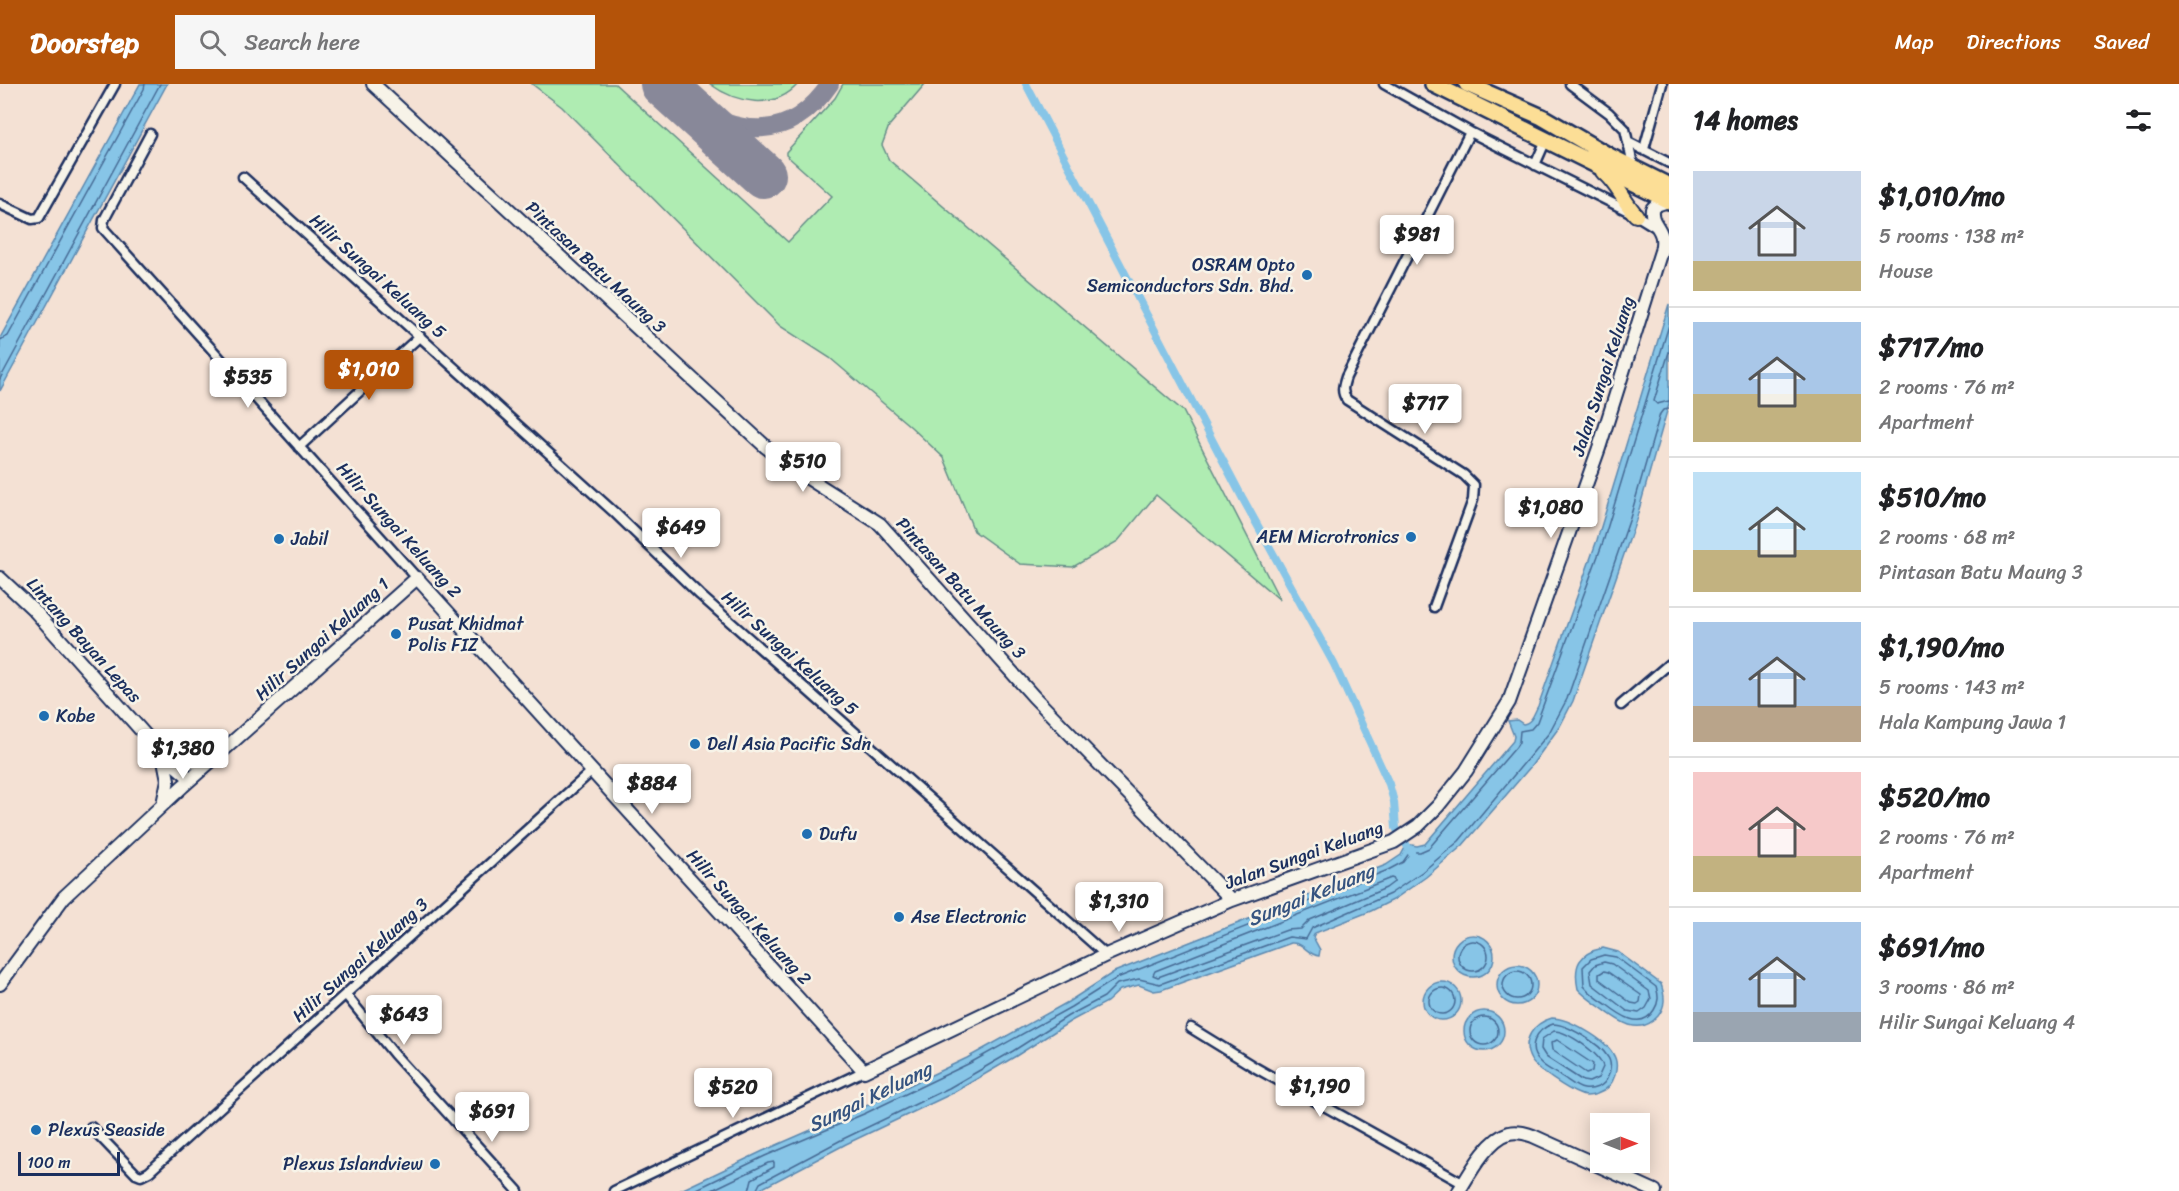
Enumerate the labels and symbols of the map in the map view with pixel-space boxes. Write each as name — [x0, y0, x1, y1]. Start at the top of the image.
street label: Pintasan Batu Maung 3 — [518, 193, 674, 341]
street label: Hilir Sungai Keluang 5 — [302, 205, 454, 347]
pin: $981 — [1381, 215, 1453, 266]
place label: OSRAM Opto Semiconductors Sdn. Bhd. — [1087, 249, 1295, 302]
marker: OSRAM Opto Semiconductors Sdn. Bhd. — [1300, 268, 1314, 282]
street label: Jalan Sungai Keluang — [1562, 292, 1644, 461]
pin: $1,010 — [320, 350, 418, 401]
pin: $535 — [212, 358, 284, 409]
pin: $717 — [1389, 384, 1461, 435]
pin: $510 — [767, 442, 839, 493]
street label: Hilir Sungai Keluang 2 — [328, 454, 470, 606]
pin: $1,080 — [1502, 488, 1600, 539]
pin: $649 — [645, 508, 717, 559]
street label: Pintasan Batu Maung 3 — [888, 509, 1034, 667]
place label: AEM Microtronics — [1255, 521, 1400, 553]
place label: Jabil — [290, 523, 329, 555]
marker: AEM Microtronics — [1404, 530, 1418, 544]
marker: Jabil — [272, 532, 286, 546]
street label: Lintang Bayan Lepas — [18, 569, 150, 711]
street label: Hilir Sungai Keluang 1 — [247, 569, 397, 709]
street label: Hilir Sungai Keluang 5 — [714, 582, 866, 724]
place label: Pusat Khidmat Polis FIZ — [408, 608, 524, 661]
marker: Pusat Khidmat Polis FIZ — [389, 627, 403, 641]
place label: Kobe — [56, 700, 95, 732]
marker: Kobe — [37, 709, 51, 723]
place label: Dell Asia Pacific Sdn — [707, 728, 872, 760]
pin: $1,380 — [134, 729, 232, 780]
marker: Dell Asia Pacific Sdn — [688, 737, 702, 751]
pin: $884 — [616, 764, 688, 815]
street label: Jalan Sungai Keluang — [1222, 816, 1386, 894]
place label: Dufu — [819, 818, 857, 850]
marker: Dufu — [800, 827, 814, 841]
street label: Hilir Sungai Keluang 2 — [678, 841, 820, 993]
water label: Sungai Keluang — [1244, 859, 1378, 931]
pin: $1,310 — [1070, 882, 1168, 933]
street label: Hilir Sungai Keluang 3 — [284, 889, 436, 1031]
place label: Ase Electronic — [910, 901, 1026, 933]
marker: Ase Electronic — [892, 910, 906, 924]
pin: $643 — [368, 995, 440, 1046]
water label: Sungai Keluang — [802, 1051, 940, 1142]
pin: $1,190 — [1271, 1067, 1369, 1118]
pin: $520 — [697, 1068, 769, 1119]
pin: $691 — [456, 1092, 528, 1143]
north arrow — [1590, 1113, 1650, 1173]
place label: Plexus Seaside — [48, 1114, 165, 1146]
marker: Plexus Seaside — [29, 1123, 43, 1137]
place label: Plexus Islandview — [283, 1148, 424, 1180]
scale bar — [18, 1149, 120, 1176]
marker: Plexus Islandview — [428, 1157, 442, 1171]

